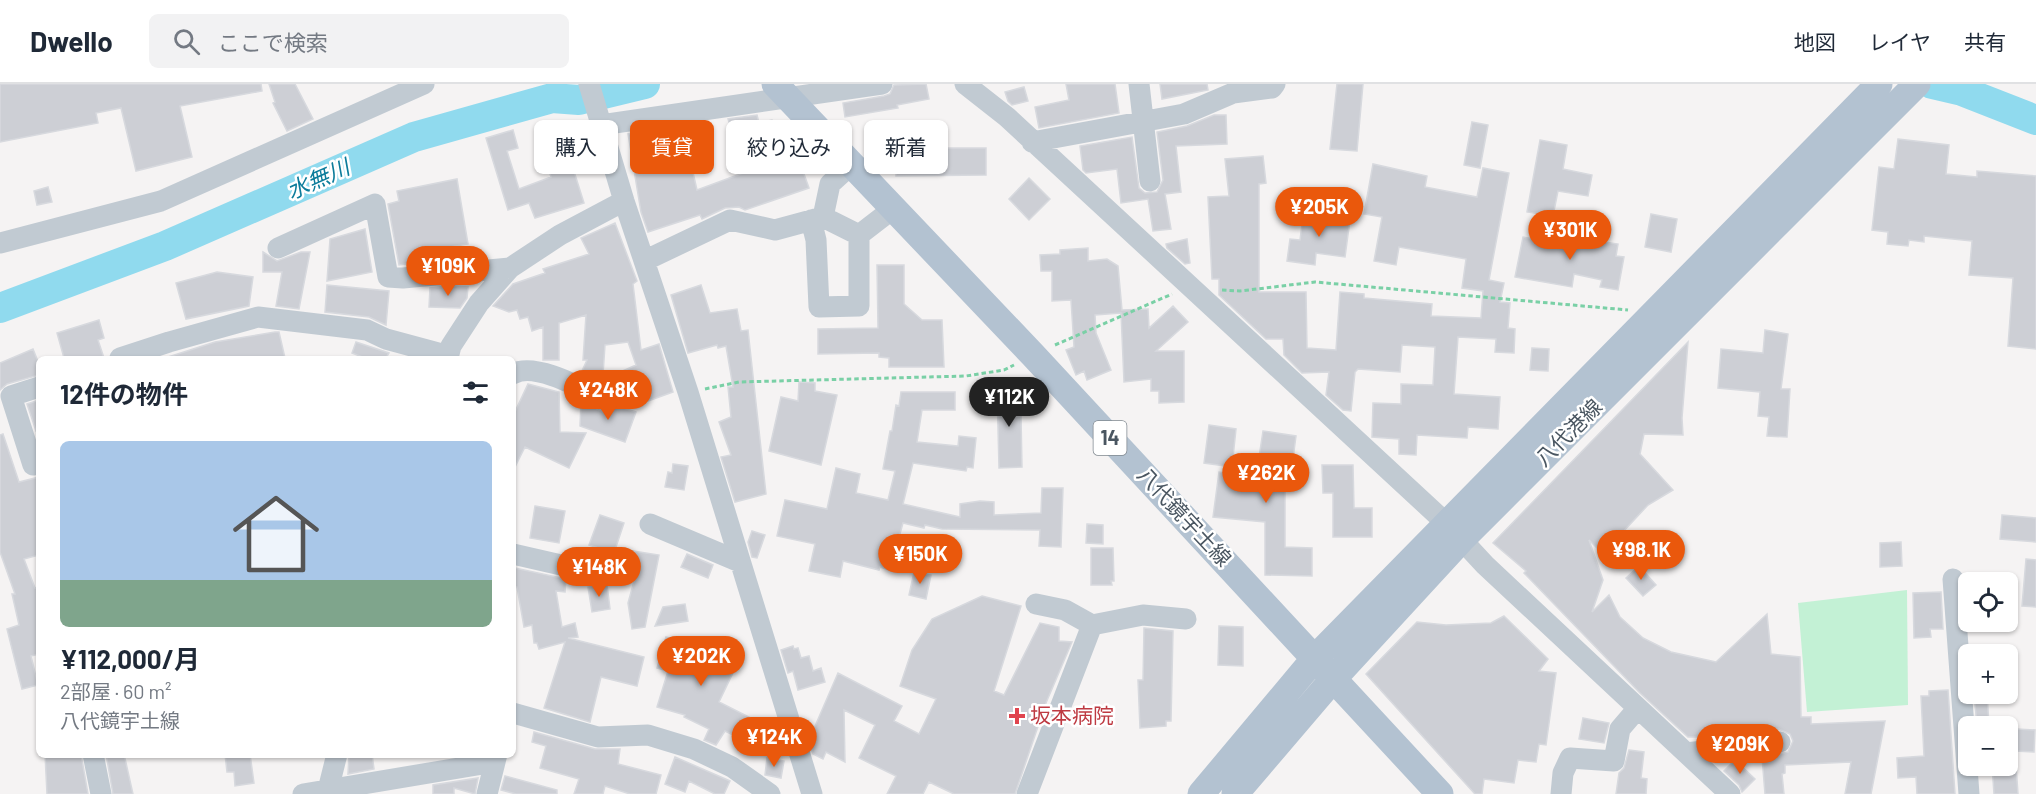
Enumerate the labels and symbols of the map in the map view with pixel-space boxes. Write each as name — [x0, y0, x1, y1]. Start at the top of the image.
water label: 水無川 — [282, 152, 355, 203]
pin: ¥205K — [1277, 187, 1361, 238]
pin: ¥301K — [1528, 210, 1612, 261]
pin: ¥109K — [406, 246, 490, 297]
pin: ¥248K — [566, 370, 650, 421]
pin: ¥112K — [967, 377, 1051, 428]
street label: 八代港線 — [1529, 393, 1606, 470]
road number: 14 — [1094, 421, 1126, 455]
pin: ¥262K — [1224, 453, 1308, 504]
street label: 八代鏡宇土線 — [1133, 461, 1237, 571]
pin: ¥98.1K — [1592, 530, 1690, 581]
pin: ¥150K — [878, 534, 962, 585]
pin: ¥148K — [557, 547, 641, 598]
pin: ¥202K — [659, 636, 743, 687]
place label: 坂本病院 — [1030, 702, 1114, 727]
marker: 坂本病院 — [1008, 707, 1026, 725]
pin: ¥124K — [732, 717, 816, 768]
pin: ¥209K — [1698, 724, 1782, 775]

